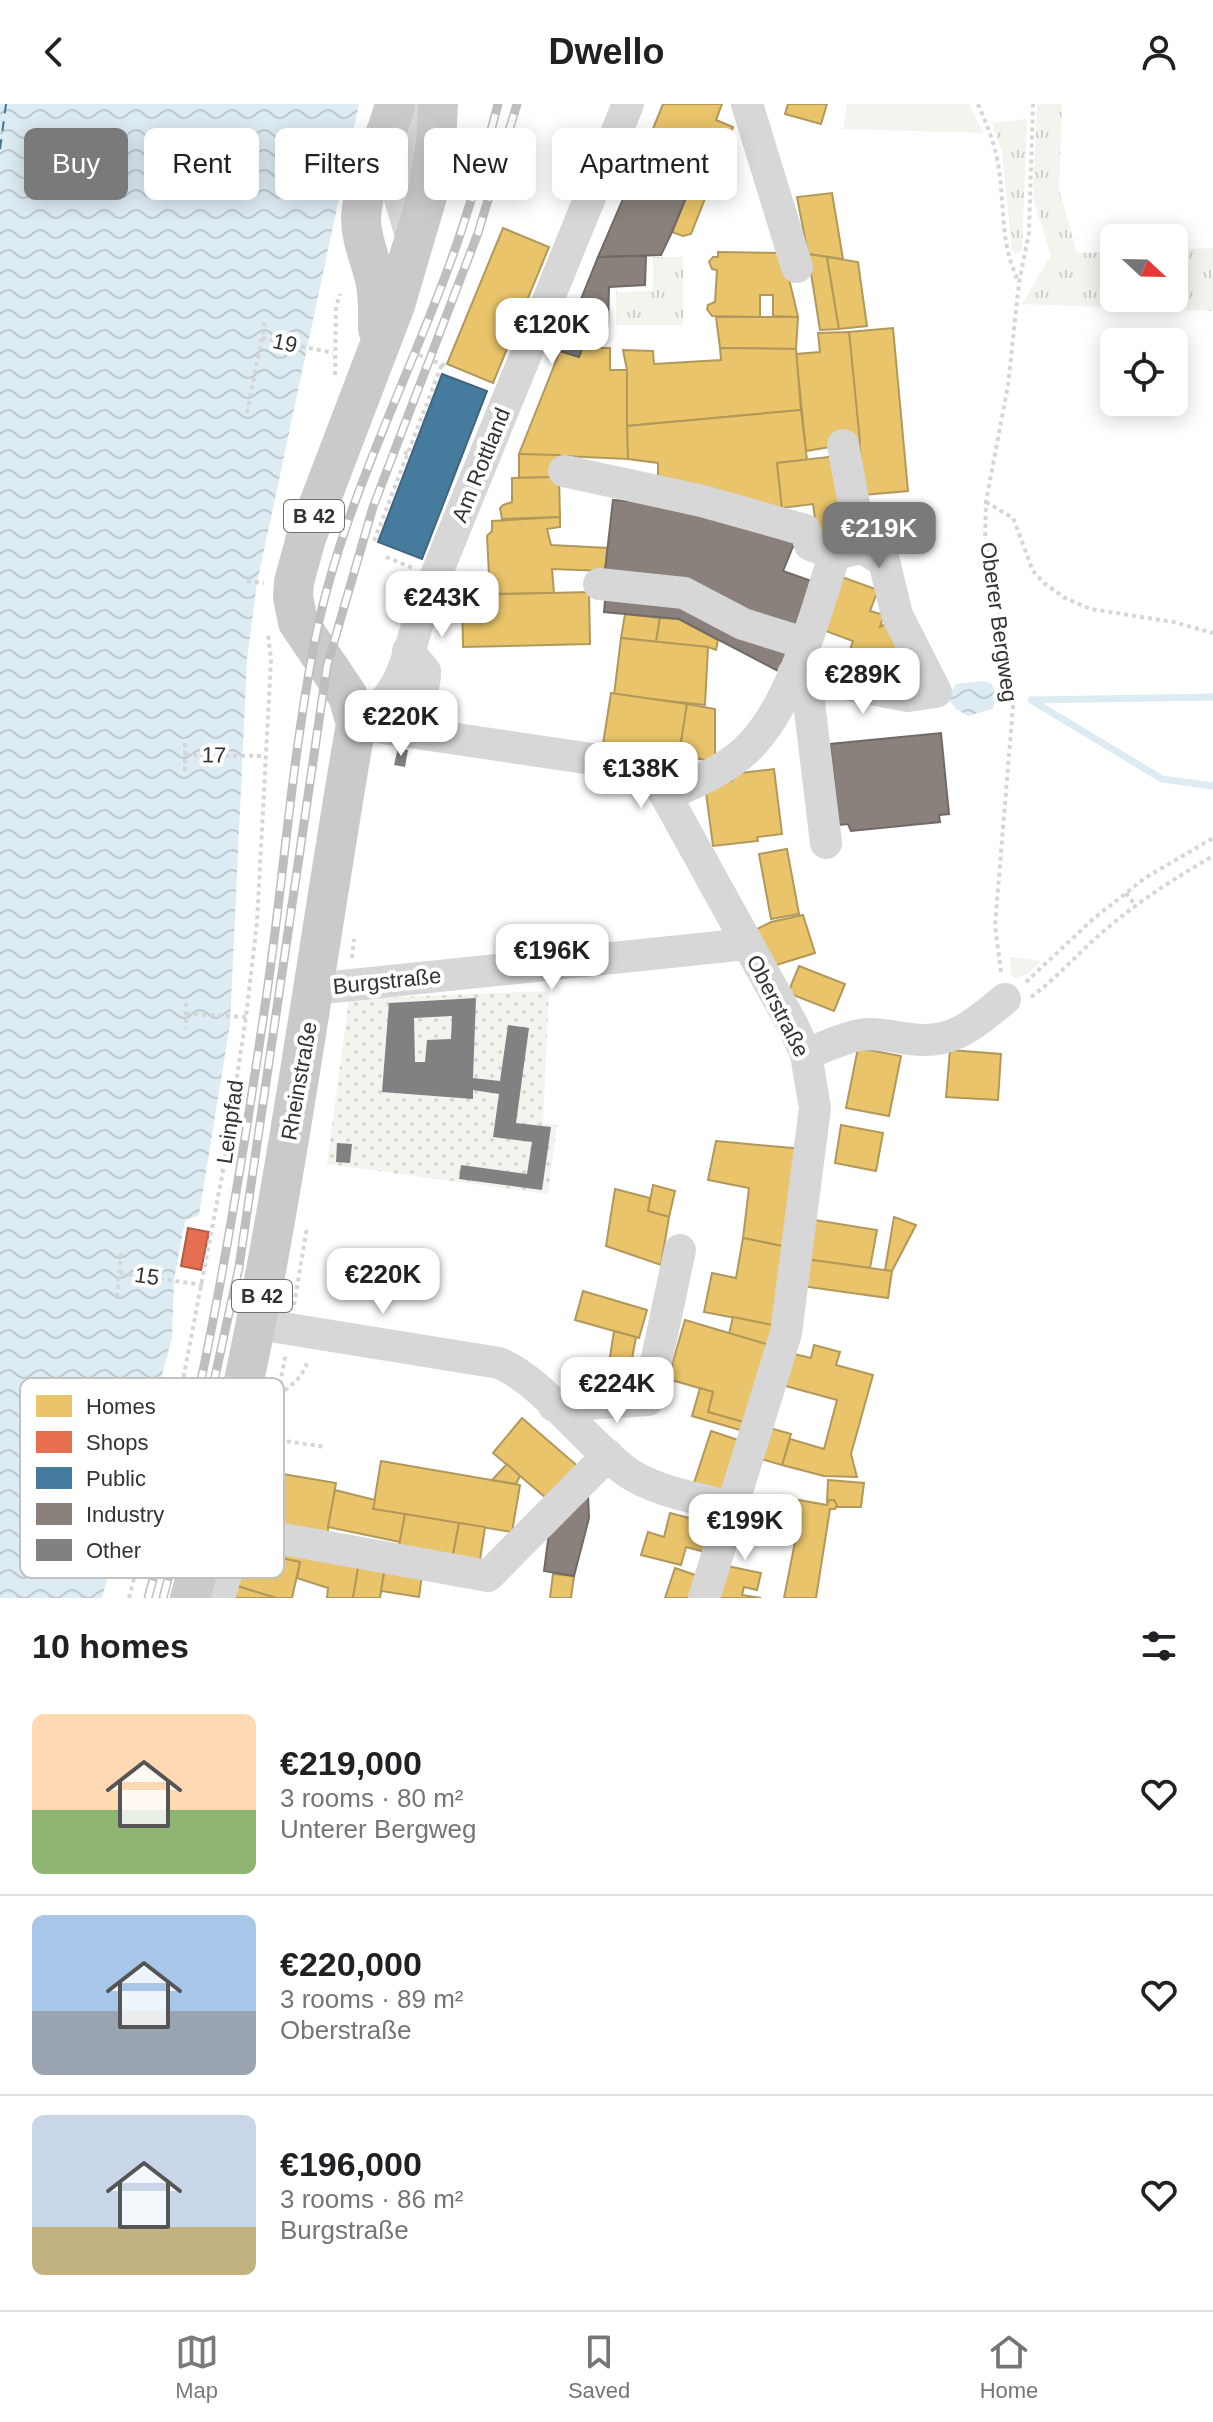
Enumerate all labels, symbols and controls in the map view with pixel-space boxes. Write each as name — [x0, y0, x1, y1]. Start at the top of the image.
icon: back — [32, 30, 76, 74]
icon: person — [1137, 30, 1181, 74]
text: Dwello — [548, 31, 665, 72]
chip: Buy — [24, 128, 128, 200]
chip: Rent — [144, 128, 259, 200]
chip: Filters — [275, 128, 408, 200]
chip: New — [424, 128, 536, 200]
chip: Apartment — [552, 128, 737, 200]
north arrow — [1100, 224, 1188, 312]
map controls — [1100, 224, 1188, 416]
pin: €120K — [496, 298, 608, 366]
text: €120K — [514, 309, 590, 339]
street label: 19 — [270, 328, 300, 358]
button: locate — [1100, 328, 1188, 416]
street label: Am Rottland — [447, 404, 515, 526]
road number: B 42 — [284, 500, 344, 532]
pin: €219K — [823, 502, 935, 570]
text: €219K — [841, 513, 917, 543]
street label: Oberer Bergweg — [975, 540, 1023, 704]
pin: €243K — [386, 571, 498, 639]
text: €243K — [404, 582, 480, 612]
pin: €289K — [807, 648, 919, 716]
text: €289K — [825, 659, 901, 689]
pin: €220K — [345, 690, 457, 758]
text: €220K — [363, 701, 439, 731]
street label: 17 — [202, 742, 226, 768]
pin: €138K — [585, 742, 697, 810]
text: €138K — [603, 753, 679, 783]
pin: €196K — [496, 924, 608, 992]
text: €196K — [514, 935, 590, 965]
street label: Oberstraße — [742, 951, 814, 1061]
street label: Burgstraße — [332, 963, 442, 999]
street label: Rheinstraße — [276, 1020, 322, 1142]
street label: Leinpfad — [212, 1078, 248, 1166]
pin: €220K — [327, 1248, 439, 1316]
text: €220K — [345, 1259, 421, 1289]
street label: 15 — [133, 1262, 161, 1290]
road number: B 42 — [232, 1280, 292, 1312]
pin: €224K — [561, 1357, 673, 1425]
text: €224K — [579, 1368, 655, 1398]
legend — [20, 1378, 284, 1578]
text: Homes — [86, 1394, 156, 1419]
text: Shops — [86, 1430, 148, 1455]
text: Public — [86, 1466, 146, 1491]
pin: €199K — [689, 1494, 801, 1562]
text: Industry — [86, 1502, 164, 1527]
text: €199K — [707, 1505, 783, 1535]
text: Other — [86, 1538, 141, 1563]
icon: filters — [1137, 1624, 1181, 1668]
text: 10 homes — [32, 1627, 189, 1665]
text: €219,000 — [280, 1744, 422, 1782]
icon: home — [96, 1746, 192, 1842]
icon: heart — [1137, 1772, 1181, 1816]
text: 3 rooms · 80 m² — [280, 1783, 464, 1813]
text: Unterer Bergweg — [280, 1814, 477, 1844]
text: €220,000 — [280, 1945, 422, 1983]
icon: home — [96, 1947, 192, 2043]
icon: heart — [1137, 1973, 1181, 2017]
text: 3 rooms · 89 m² — [280, 1984, 464, 2014]
text: Oberstraße — [280, 2015, 412, 2045]
text: €196,000 — [280, 2145, 422, 2183]
icon: home — [96, 2147, 192, 2243]
icon: heart — [1137, 2173, 1181, 2217]
text: 3 rooms · 86 m² — [280, 2184, 464, 2214]
text: Burgstraße — [280, 2215, 409, 2245]
tab: Map — [175, 2330, 219, 2404]
tab: Saved — [568, 2330, 630, 2404]
tab: Home — [980, 2330, 1038, 2404]

